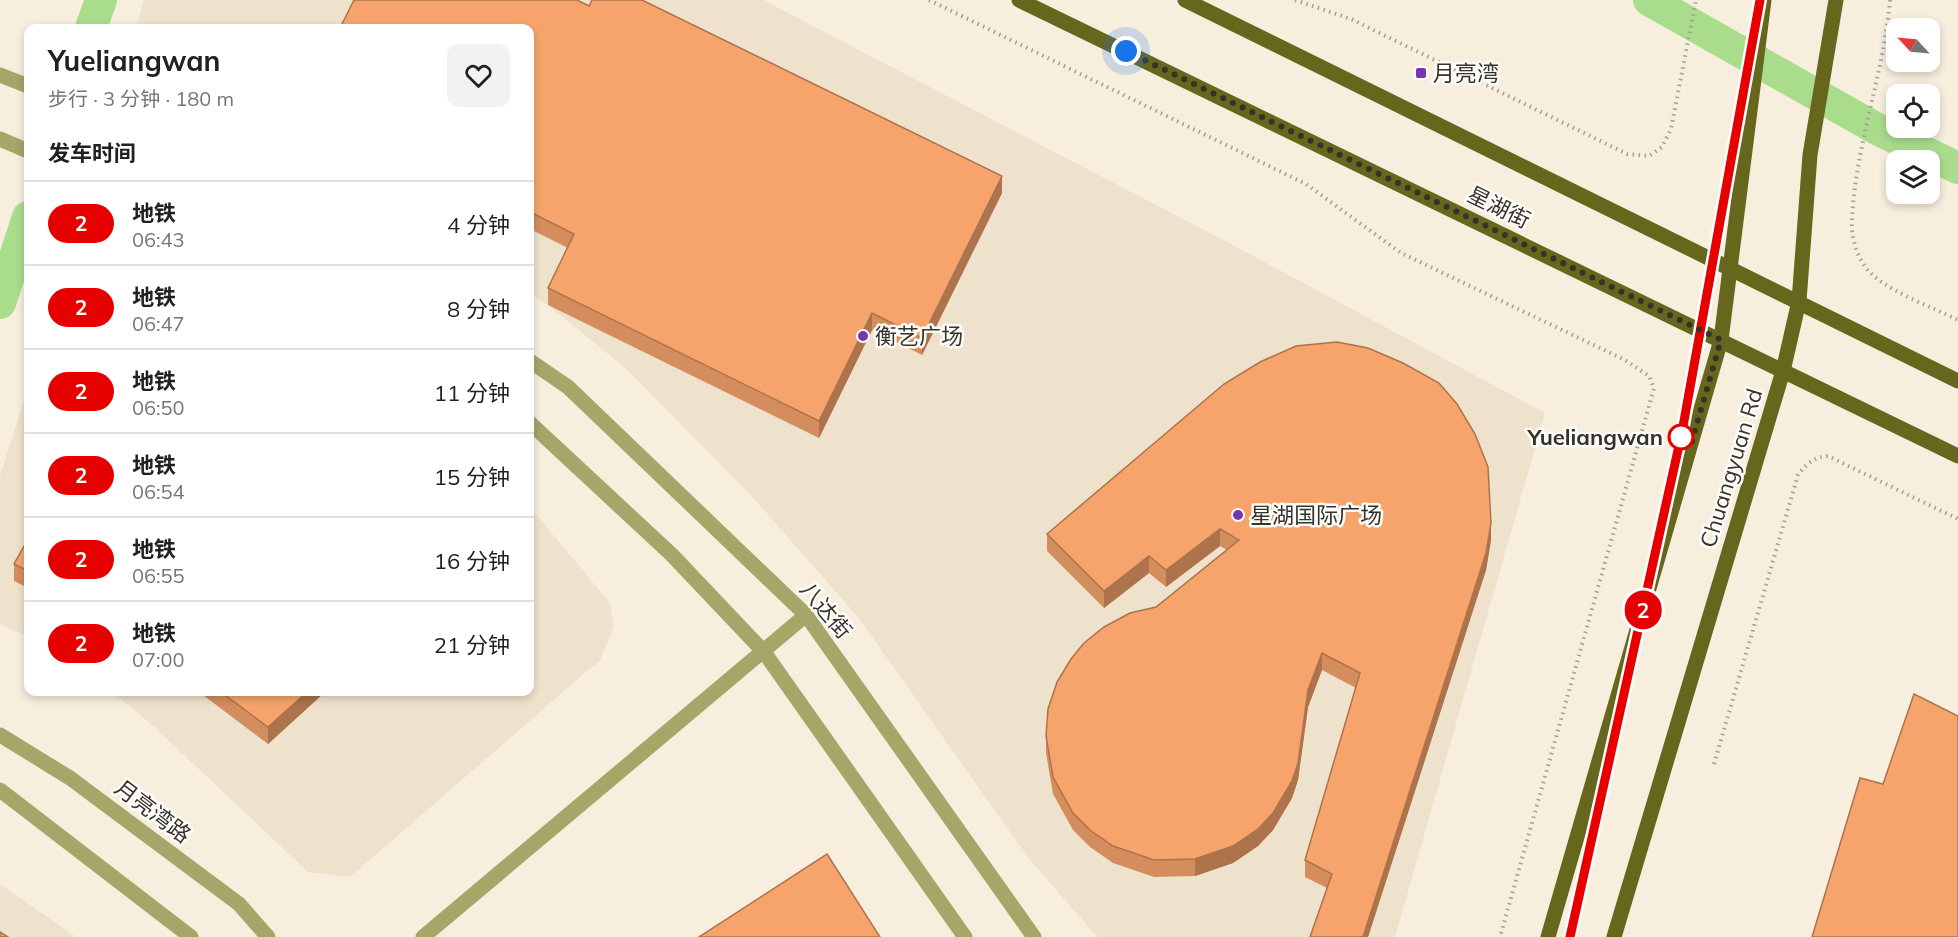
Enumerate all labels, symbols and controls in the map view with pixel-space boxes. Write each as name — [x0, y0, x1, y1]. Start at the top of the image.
north arrow — [1886, 18, 1940, 72]
map controls — [1886, 18, 1940, 204]
your location — [1111, 36, 1141, 66]
text: Yueliangwan — [48, 43, 221, 78]
button: heart — [447, 44, 510, 107]
place label: 月亮湾 — [1433, 59, 1499, 87]
marker: 月亮湾 — [1414, 66, 1428, 80]
button: locate — [1886, 84, 1940, 138]
text: 步行 · 3 分钟 · 180 m — [48, 86, 234, 111]
text: 发车时间 — [48, 139, 136, 167]
button: layers — [1886, 150, 1940, 204]
street label: 星湖街 — [1463, 180, 1535, 234]
text: 地铁 — [132, 199, 176, 227]
text: 2 — [75, 210, 87, 236]
text: 4 分钟 — [447, 211, 510, 239]
text: 06:43 — [132, 227, 185, 252]
text: 地铁 — [132, 283, 176, 311]
text: 2 — [75, 294, 87, 320]
text: 8 分钟 — [447, 295, 510, 323]
text: 06:47 — [132, 311, 185, 336]
place label: 衡艺广场 — [875, 322, 963, 350]
marker: 衡艺广场 — [856, 329, 870, 343]
text: 地铁 — [132, 367, 176, 395]
text: 2 — [75, 378, 87, 404]
text: 11 分钟 — [434, 379, 510, 407]
street label: Chuangyuan Rd — [1694, 385, 1768, 551]
text: 06:50 — [132, 395, 185, 420]
place label: Yueliangwan — [1526, 423, 1663, 451]
marker: Yueliangwan — [1668, 424, 1694, 450]
text: 地铁 — [132, 451, 176, 479]
text: 2 — [75, 462, 87, 488]
text: 15 分钟 — [434, 463, 510, 491]
text: 06:54 — [132, 479, 185, 504]
place label: 星湖国际广场 — [1250, 501, 1382, 529]
marker: 星湖国际广场 — [1231, 508, 1245, 522]
text: 地铁 — [132, 535, 176, 563]
text: 2 — [75, 546, 87, 572]
text: 16 分钟 — [434, 547, 510, 575]
text: 06:55 — [132, 563, 185, 588]
street label: 八达街 — [794, 576, 858, 644]
line badge: 2 — [1624, 590, 1662, 630]
text: 2 — [1637, 597, 1649, 623]
text: 地铁 — [132, 619, 176, 647]
text: 2 — [75, 630, 87, 656]
text: 21 分钟 — [434, 631, 510, 659]
text: 07:00 — [132, 647, 185, 672]
street label: 月亮湾路 — [109, 773, 197, 849]

